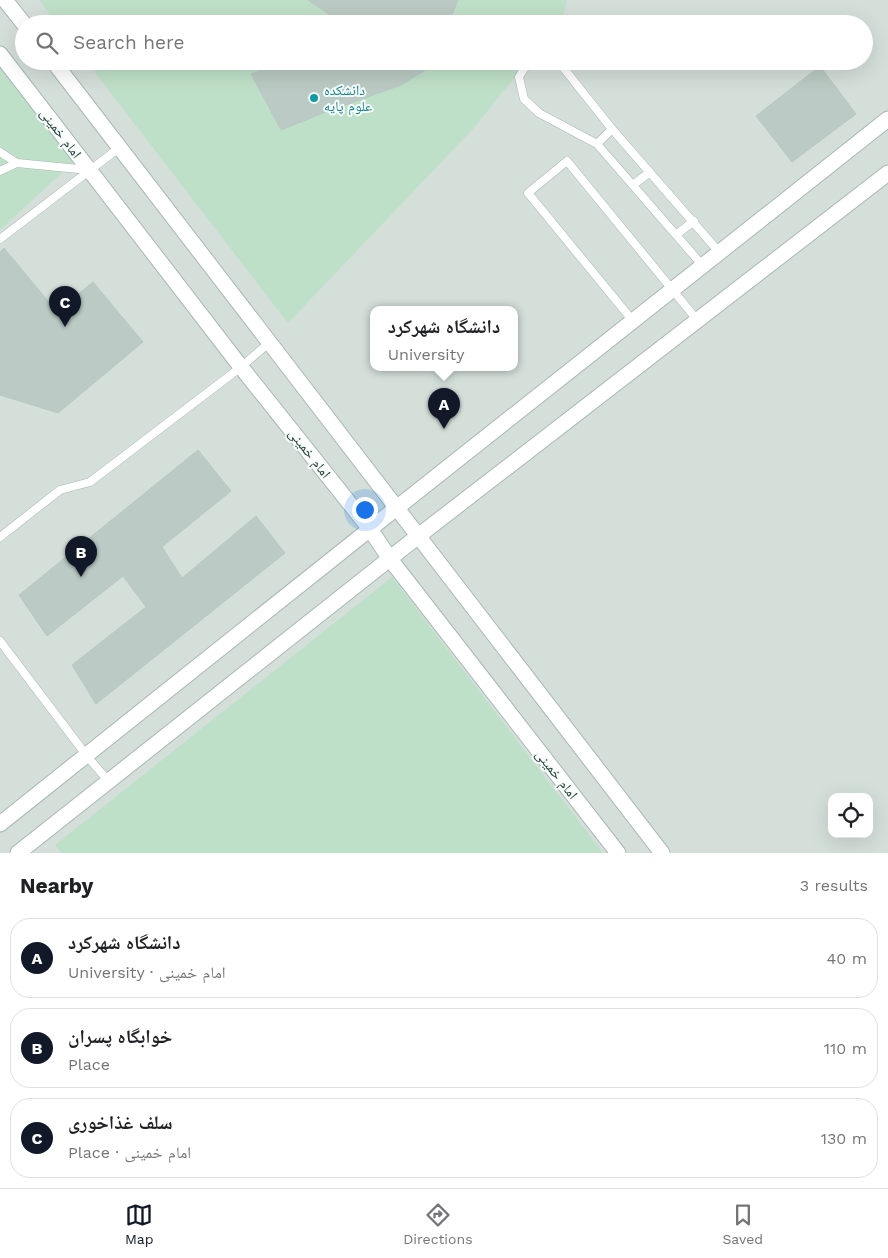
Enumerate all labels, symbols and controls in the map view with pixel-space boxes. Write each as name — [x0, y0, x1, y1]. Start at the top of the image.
search box — [15, 15, 873, 70]
icon: search — [33, 29, 61, 57]
text: Search here — [73, 31, 184, 54]
place label: دانشکده علوم پایه — [324, 82, 372, 116]
marker: دانشکده علوم پایه — [308, 92, 320, 104]
street label: امام خمینی — [35, 105, 85, 162]
pin: C — [49, 286, 81, 327]
popup — [370, 306, 518, 371]
text: دانشگاه شهرکرد — [388, 315, 500, 338]
text: University — [388, 345, 465, 364]
pin: A — [428, 388, 460, 429]
street label: امام خمینی — [284, 425, 334, 482]
your location — [352, 497, 378, 523]
pin: B — [65, 536, 97, 577]
street label: امام خمینی — [531, 746, 581, 803]
map controls — [828, 793, 873, 838]
button: locate — [828, 793, 873, 838]
text: Nearby — [20, 873, 93, 898]
text: 3 results — [800, 876, 868, 895]
text: دانشگاه شهرکرد — [68, 931, 181, 954]
text: A — [32, 949, 42, 968]
text: 40 m — [827, 949, 867, 968]
text: University · امام خمینی — [68, 963, 226, 982]
text: خوابگاه پسران — [68, 1025, 172, 1048]
text: B — [32, 1039, 42, 1058]
text: 110 m — [824, 1039, 867, 1058]
text: Place — [68, 1055, 110, 1074]
text: سلف غذاخوری — [68, 1111, 172, 1134]
text: C — [32, 1129, 42, 1148]
text: 130 m — [821, 1129, 867, 1148]
text: Place · امام خمینی — [68, 1143, 191, 1162]
tab: Map — [125, 1201, 154, 1247]
tab: Directions — [403, 1201, 473, 1247]
tab: Saved — [722, 1201, 763, 1247]

